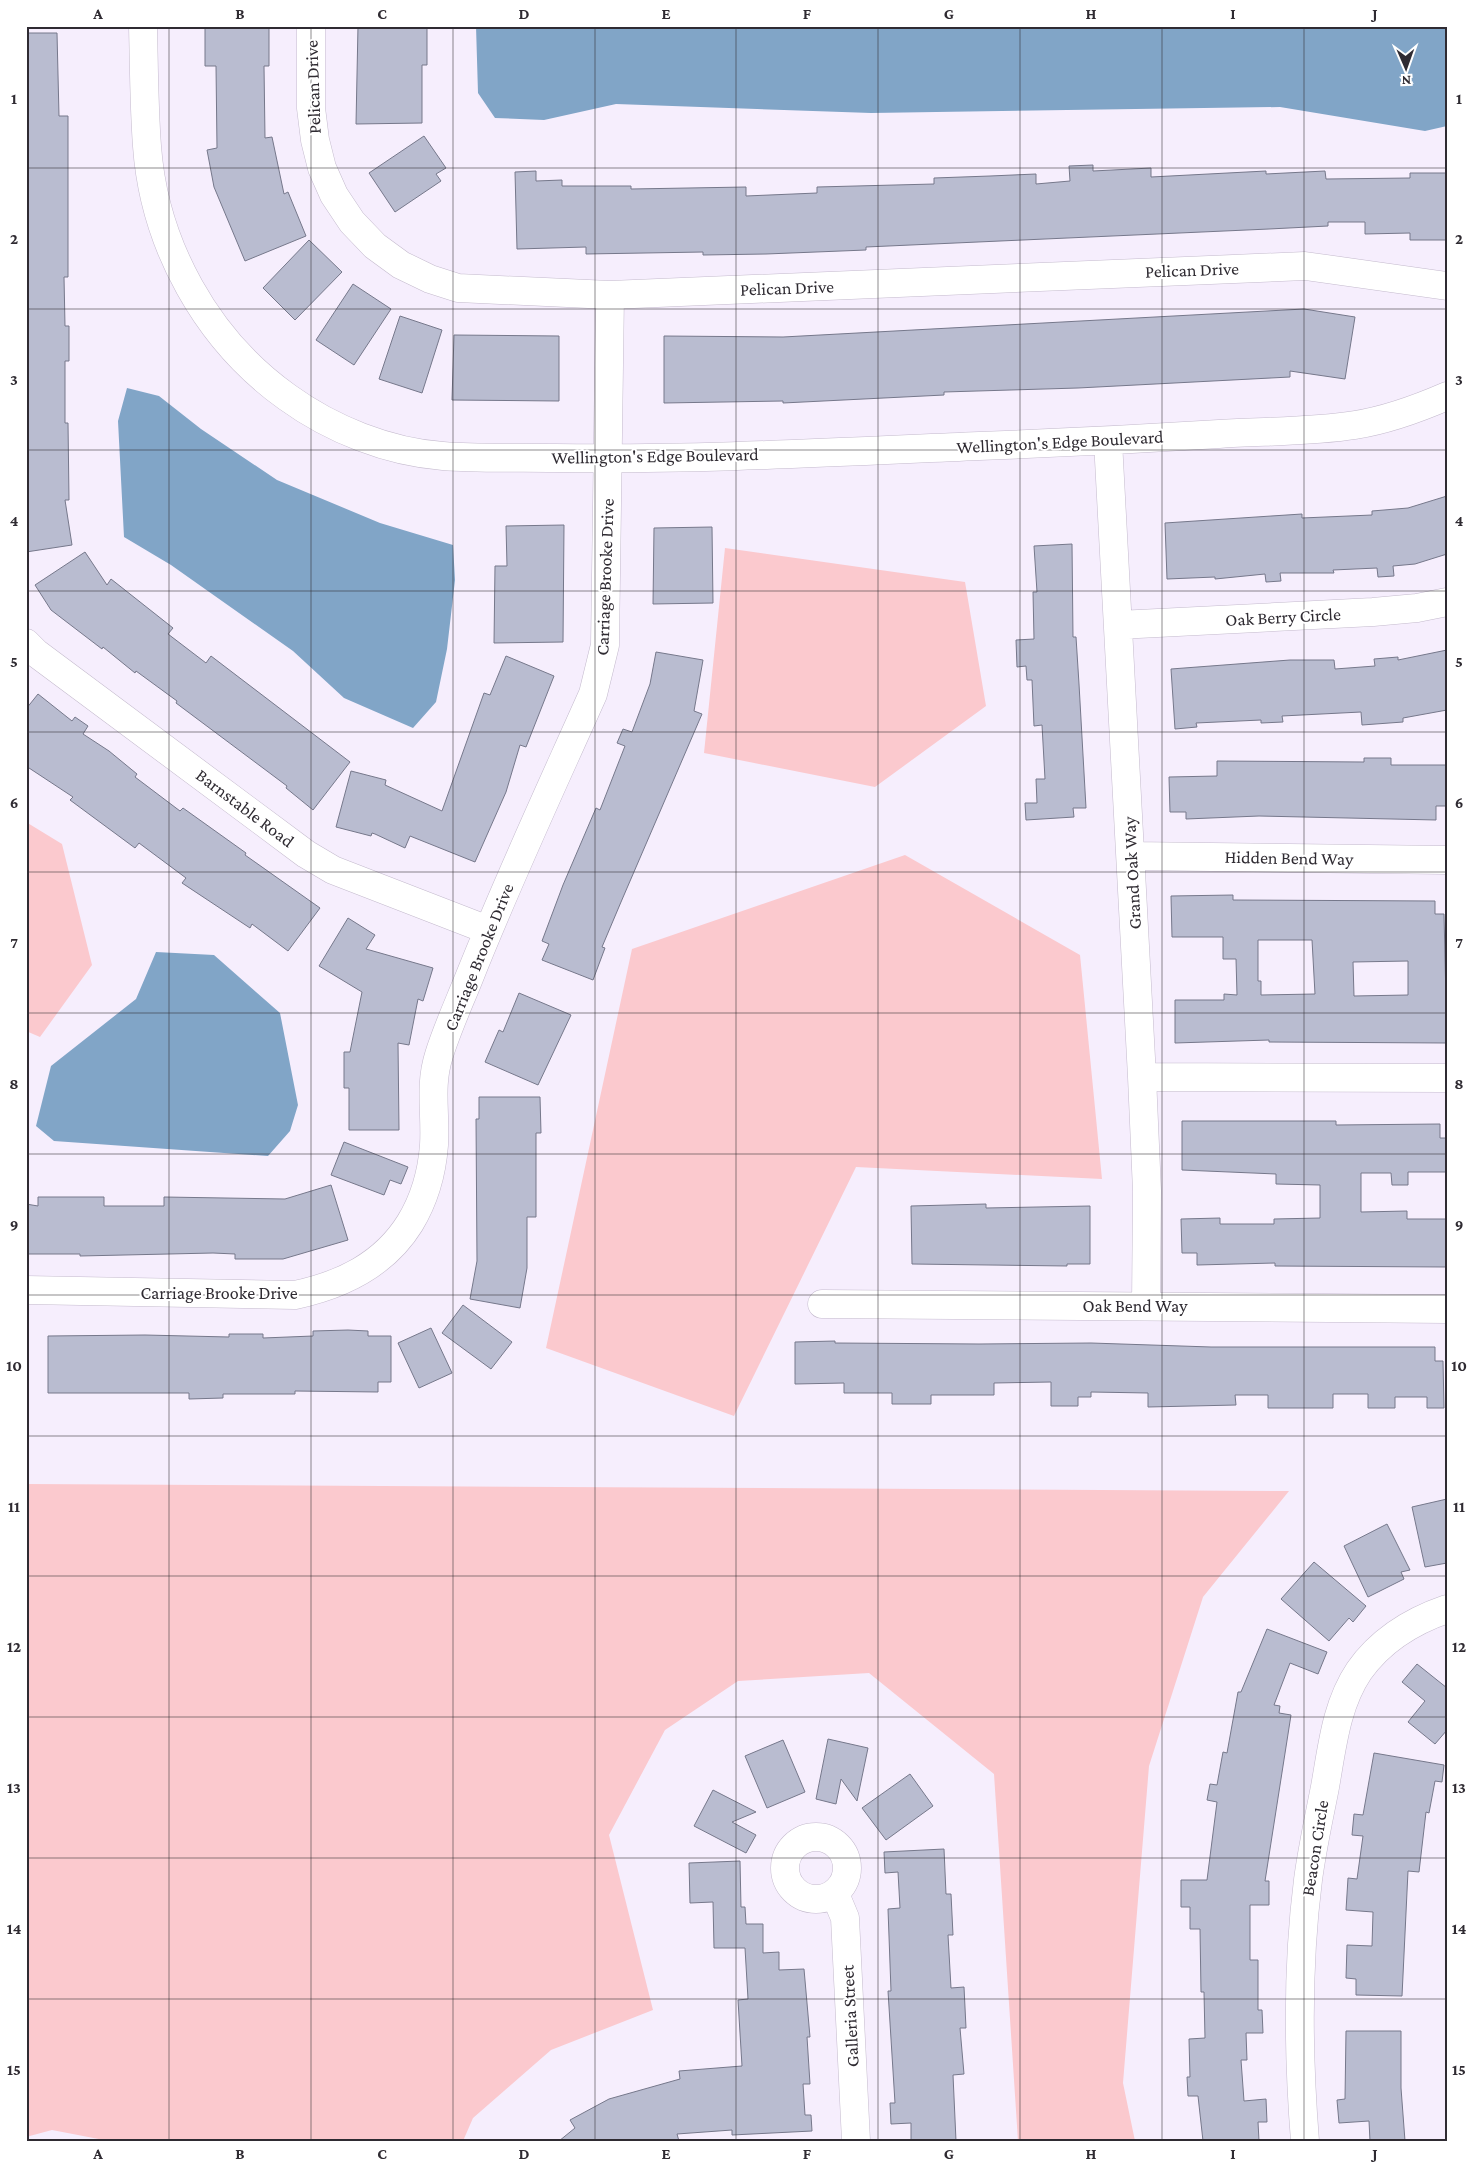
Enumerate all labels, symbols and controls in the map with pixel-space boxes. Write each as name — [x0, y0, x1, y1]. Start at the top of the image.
text: A — [92, 5, 103, 22]
text: B — [235, 5, 245, 22]
text: C — [377, 5, 387, 22]
text: D — [518, 5, 530, 22]
text: E — [661, 5, 671, 22]
text: F — [803, 5, 812, 22]
text: G — [944, 5, 954, 22]
text: H — [1086, 5, 1097, 22]
text: I — [1230, 5, 1236, 22]
text: J — [1370, 5, 1378, 22]
street label: Pelican Drive — [301, 40, 325, 134]
north arrow — [1380, 42, 1430, 92]
text: N — [1401, 73, 1412, 89]
text: 1 — [11, 90, 17, 107]
text: 1 — [1456, 90, 1462, 107]
text: 2 — [10, 230, 18, 247]
text: 2 — [1455, 230, 1463, 247]
street label: Pelican Drive — [1145, 258, 1239, 282]
street label: Pelican Drive — [740, 276, 834, 300]
text: 3 — [10, 371, 18, 388]
text: 3 — [1455, 371, 1463, 388]
street label: Wellington's Edge Boulevard — [956, 427, 1165, 457]
street label: Wellington's Edge Boulevard — [551, 444, 759, 468]
street label: Carriage Brooke Drive — [592, 498, 618, 656]
text: 4 — [10, 512, 19, 529]
text: 4 — [1455, 512, 1464, 529]
street label: Oak Berry Circle — [1225, 604, 1342, 630]
text: 5 — [10, 653, 18, 670]
text: 5 — [1455, 653, 1463, 670]
street label: Barnstable Road — [192, 765, 298, 852]
text: 6 — [10, 794, 18, 811]
text: 6 — [1455, 794, 1463, 811]
street label: Grand Oak Way — [1119, 815, 1145, 930]
street label: Hidden Bend Way — [1224, 847, 1354, 869]
street label: Carriage Brooke Drive — [440, 880, 518, 1034]
text: 7 — [10, 934, 18, 951]
text: 7 — [1455, 934, 1463, 951]
text: 8 — [9, 1075, 19, 1092]
text: 8 — [1454, 1075, 1464, 1092]
text: 9 — [10, 1216, 18, 1233]
text: 9 — [1455, 1216, 1463, 1233]
street label: Carriage Brooke Drive — [140, 1283, 298, 1303]
street label: Oak Bend Way — [1083, 1296, 1188, 1316]
text: 10 — [6, 1357, 22, 1374]
text: 10 — [1451, 1357, 1467, 1374]
text: 11 — [8, 1498, 20, 1515]
text: 11 — [1453, 1498, 1465, 1515]
text: 12 — [7, 1638, 21, 1655]
text: 12 — [1452, 1638, 1466, 1655]
text: 13 — [7, 1779, 21, 1796]
text: 13 — [1452, 1779, 1466, 1796]
street label: Beacon Circle — [1298, 1799, 1332, 1897]
text: 14 — [7, 1920, 22, 1937]
text: 14 — [1452, 1920, 1467, 1937]
street label: Galleria Street — [837, 1963, 863, 2067]
text: 15 — [7, 2061, 21, 2078]
text: 15 — [1452, 2061, 1466, 2078]
text: A — [92, 2145, 103, 2162]
text: B — [235, 2145, 245, 2162]
text: C — [377, 2145, 387, 2162]
text: D — [518, 2145, 530, 2162]
text: E — [661, 2145, 671, 2162]
text: F — [803, 2145, 812, 2162]
text: G — [944, 2145, 954, 2162]
text: H — [1086, 2145, 1097, 2162]
text: I — [1230, 2145, 1236, 2162]
text: J — [1370, 2145, 1378, 2162]

